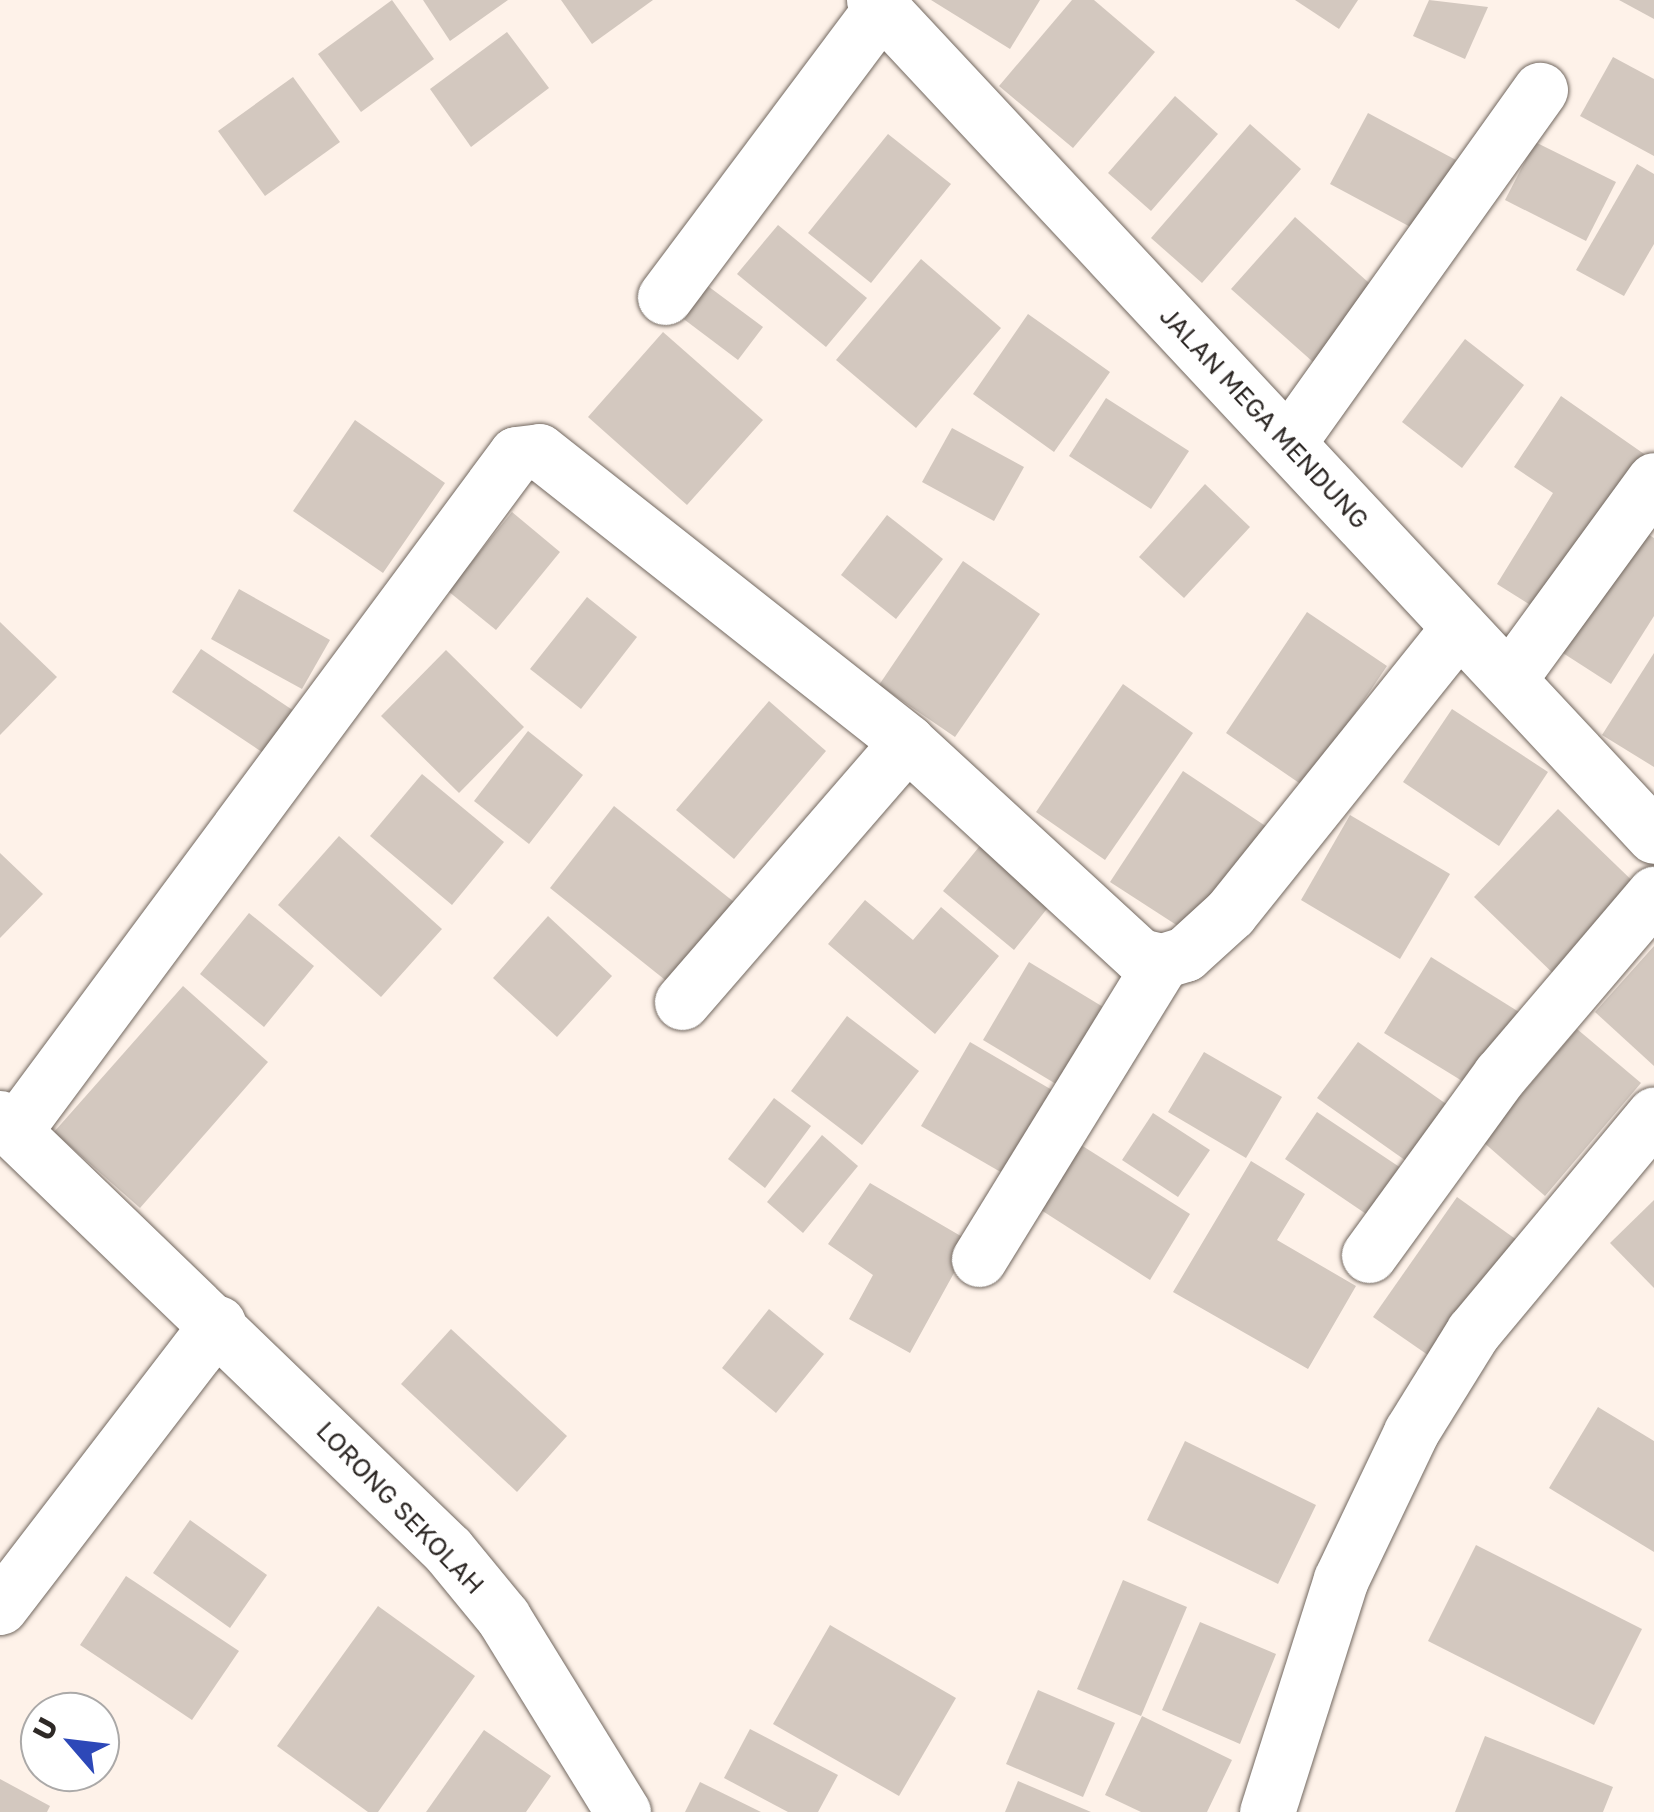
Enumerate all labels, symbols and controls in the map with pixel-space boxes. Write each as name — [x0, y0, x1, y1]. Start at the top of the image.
street label: JALAN MEGA MENDUNG — [1154, 301, 1374, 535]
street label: LORONG SEKOLAH — [310, 1416, 490, 1600]
north arrow — [20, 1692, 120, 1792]
text: U — [25, 1712, 64, 1745]

